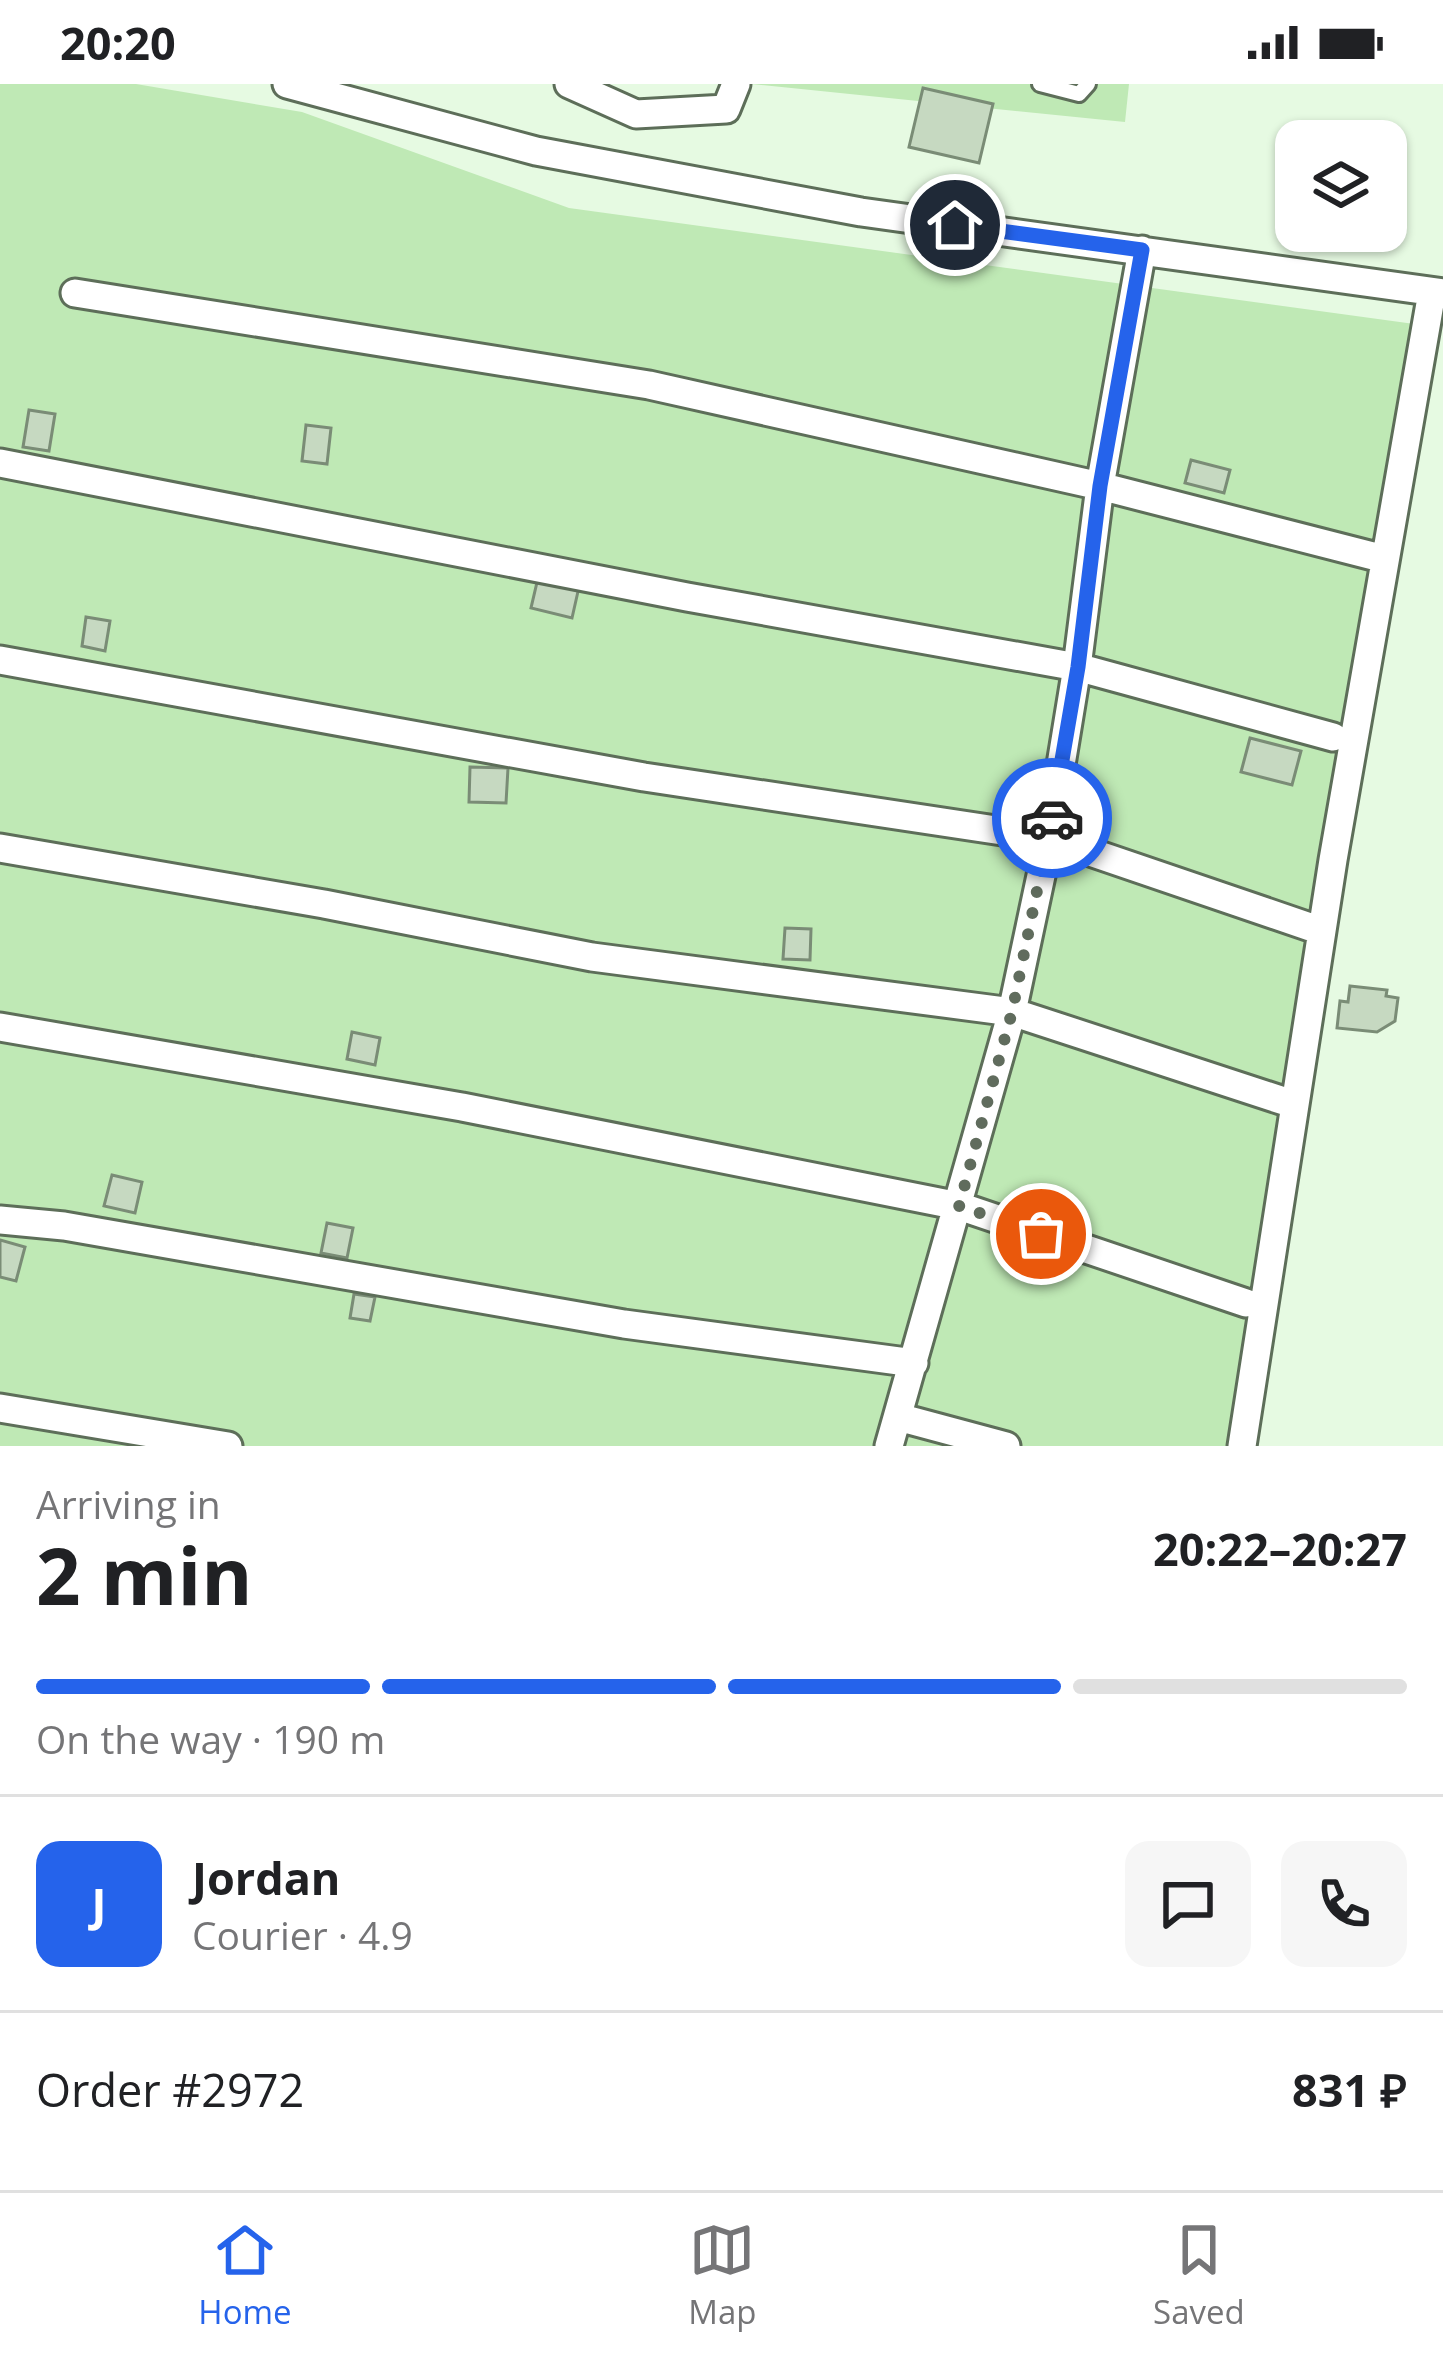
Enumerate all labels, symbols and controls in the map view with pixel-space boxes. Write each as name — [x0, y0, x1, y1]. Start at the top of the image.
text: 20:20 — [60, 12, 176, 73]
map controls — [1275, 120, 1407, 252]
button: layers — [1275, 120, 1407, 252]
pin — [904, 174, 1006, 276]
icon: home — [922, 192, 988, 258]
courier — [992, 758, 1112, 878]
icon: car — [1019, 785, 1085, 851]
pin — [990, 1183, 1092, 1285]
icon: bag — [1008, 1201, 1074, 1267]
text: Arriving in — [36, 1477, 221, 1530]
text: 20:22–20:27 — [1153, 1518, 1407, 1579]
text: 2 min — [36, 1522, 253, 1628]
text: On the way · 190 m — [36, 1712, 385, 1765]
button: chat — [1125, 1841, 1251, 1967]
button: phone — [1281, 1841, 1407, 1967]
text: Jordan — [192, 1847, 340, 1908]
text: J — [92, 1873, 106, 1934]
text: Courier · 4.9 — [192, 1908, 413, 1961]
text: Order #2972 — [36, 2059, 304, 2120]
text: 831 ₽ — [1292, 2059, 1407, 2120]
tab: Home — [198, 2217, 292, 2334]
tab: Map — [688, 2217, 756, 2334]
tab: Saved — [1153, 2217, 1245, 2334]

